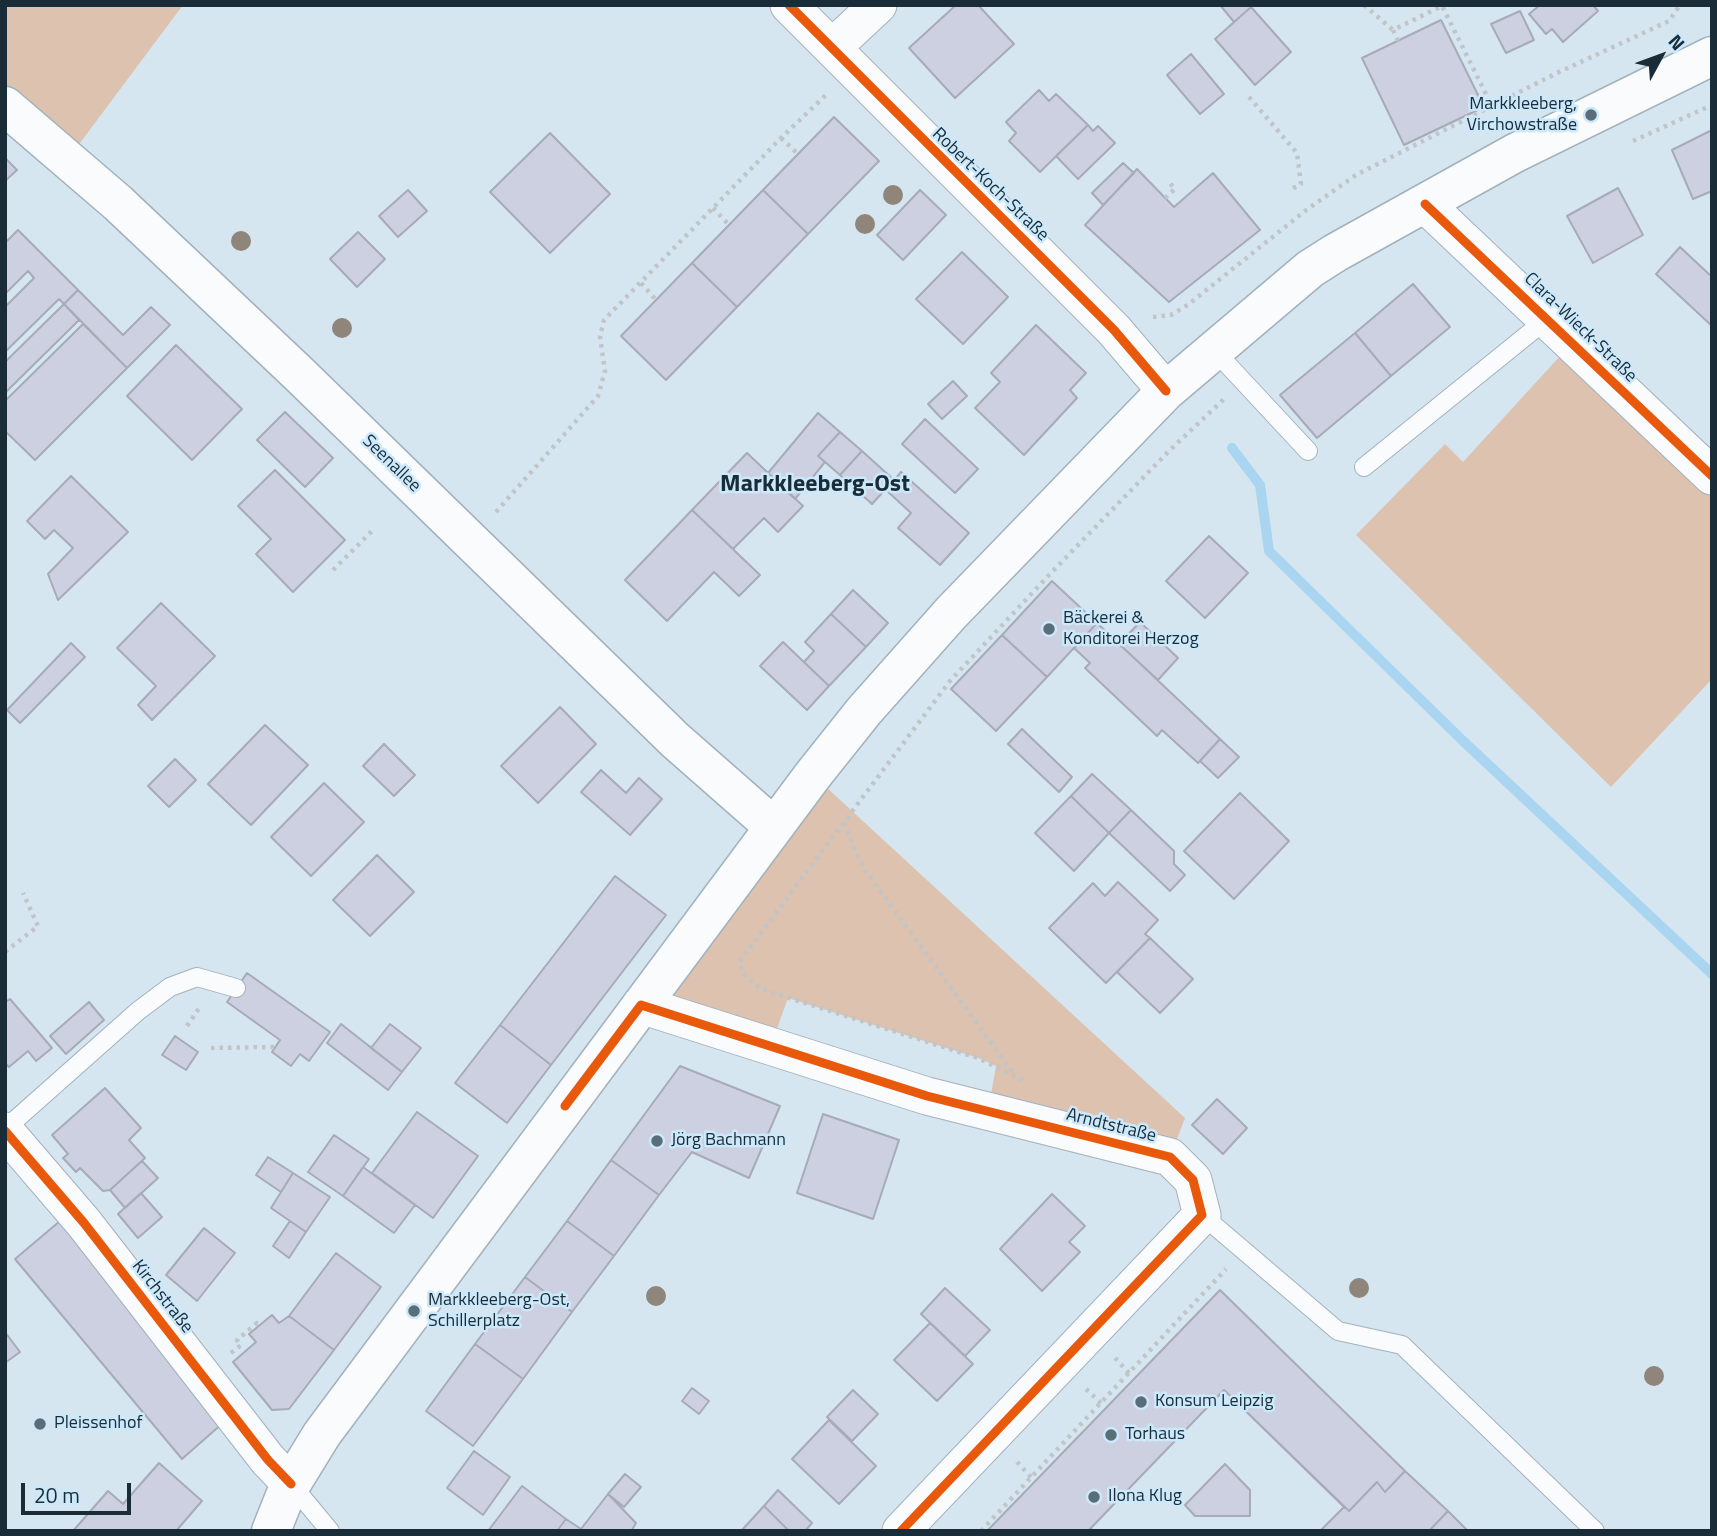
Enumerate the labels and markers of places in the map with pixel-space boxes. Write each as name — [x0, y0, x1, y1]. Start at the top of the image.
place label: Markkleeberg, Virchowstraße — [1467, 94, 1577, 136]
marker: Markkleeberg, Virchowstraße — [1583, 107, 1599, 123]
place label: Bäckerei & Konditorei Herzog — [1063, 608, 1199, 650]
marker: Bäckerei & Konditorei Herzog — [1041, 621, 1057, 637]
place label: Jörg Bachmann — [671, 1130, 786, 1152]
marker: Jörg Bachmann — [649, 1133, 665, 1149]
place label: Markkleeberg-Ost, Schillerplatz — [428, 1290, 570, 1332]
marker: Markkleeberg-Ost, Schillerplatz — [406, 1303, 422, 1319]
place label: Konsum Leipzig — [1155, 1391, 1273, 1413]
marker: Konsum Leipzig — [1133, 1394, 1149, 1410]
place label: Pleissenhof — [54, 1413, 142, 1435]
marker: Pleissenhof — [32, 1416, 48, 1432]
place label: Torhaus — [1125, 1424, 1185, 1446]
marker: Torhaus — [1103, 1427, 1119, 1443]
place label: Ilona Klug — [1108, 1486, 1182, 1508]
marker: Ilona Klug — [1086, 1489, 1102, 1505]

